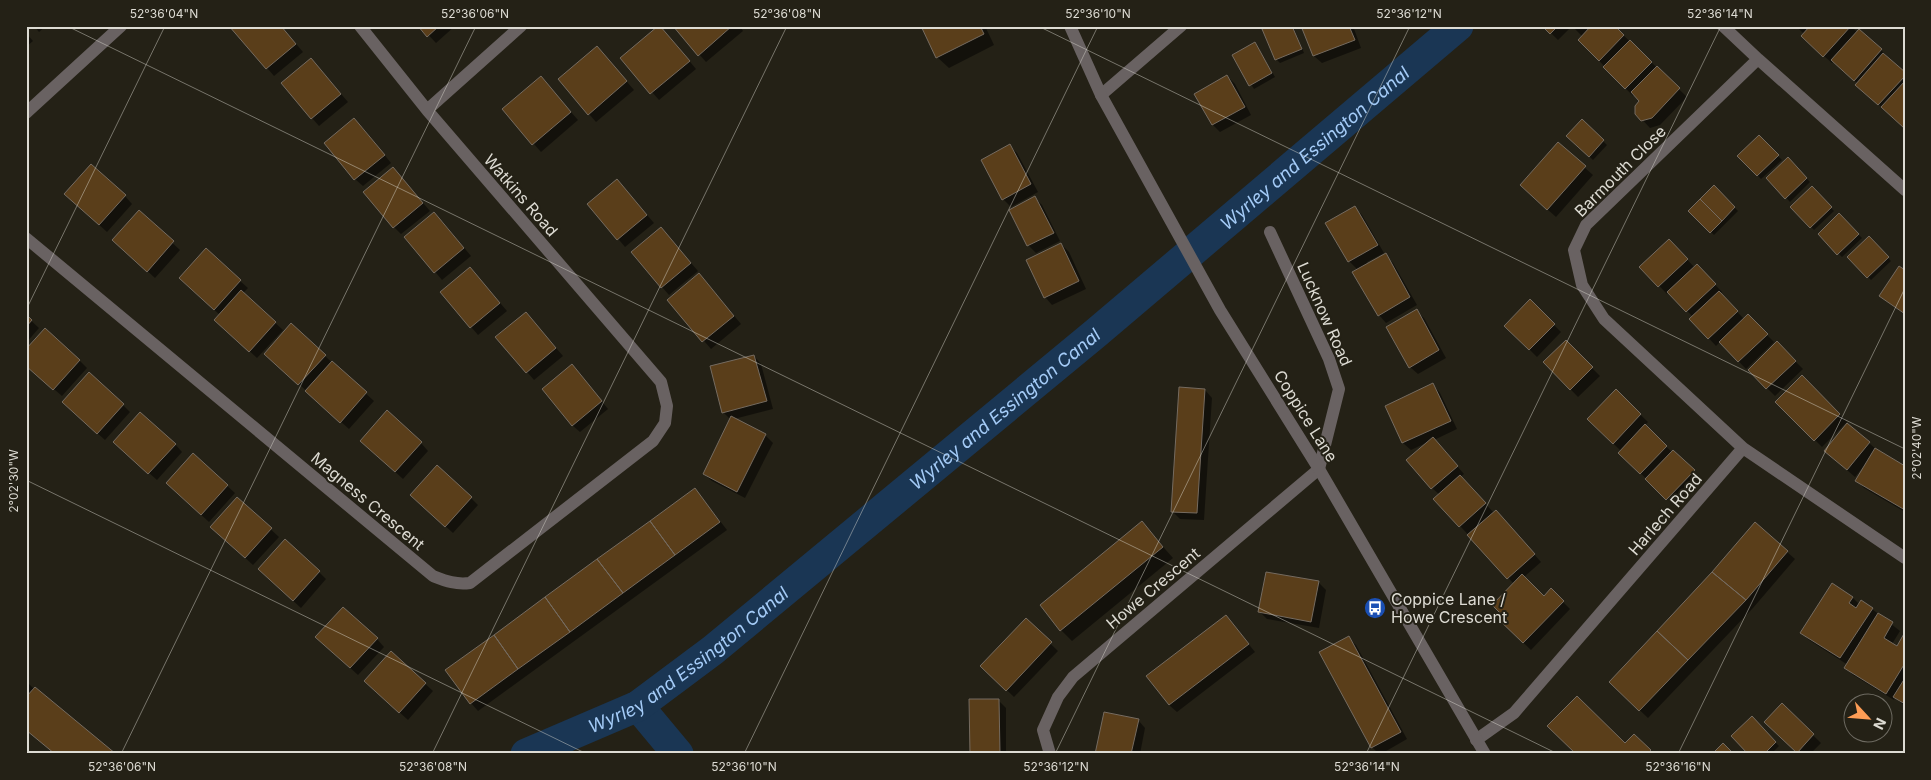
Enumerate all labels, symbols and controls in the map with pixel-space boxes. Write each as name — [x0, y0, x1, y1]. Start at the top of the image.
text: 52°36'04"N — [130, 6, 198, 21]
text: 52°36'06"N — [441, 6, 509, 21]
text: 52°36'08"N — [753, 6, 821, 21]
text: 52°36'10"N — [1065, 6, 1131, 21]
text: 52°36'12"N — [1376, 6, 1442, 21]
text: 52°36'14"N — [1687, 6, 1753, 21]
water label: Wyrley and Essington Canal — [1216, 61, 1414, 234]
street label: Barmouth Close — [1570, 121, 1670, 221]
street label: Watkins Road — [480, 150, 562, 240]
street label: Lucknow Road — [1293, 259, 1357, 369]
water label: Wyrley and Essington Canal — [905, 323, 1105, 493]
street label: Coppice Lane — [1270, 366, 1342, 466]
text: 2°02'40"W — [1909, 416, 1924, 480]
street label: Magness Crescent — [307, 448, 429, 554]
text: 2°02'30"W — [6, 449, 21, 513]
street label: Harlech Road — [1624, 469, 1706, 559]
street label: Howe Crescent — [1102, 543, 1204, 633]
water label: Wyrley and Essington Canal — [585, 582, 793, 737]
place label: Coppice Lane / Howe Crescent — [1391, 589, 1507, 627]
bus stop icon: Coppice Lane / Howe Crescent — [1363, 596, 1387, 620]
north arrow — [1844, 692, 1894, 742]
text: N — [1870, 715, 1890, 732]
text: 52°36'06"N — [88, 759, 156, 774]
text: 52°36'08"N — [399, 759, 467, 774]
text: 52°36'10"N — [711, 759, 777, 774]
text: 52°36'12"N — [1023, 759, 1089, 774]
text: 52°36'14"N — [1334, 759, 1400, 774]
text: 52°36'16"N — [1645, 759, 1711, 774]

